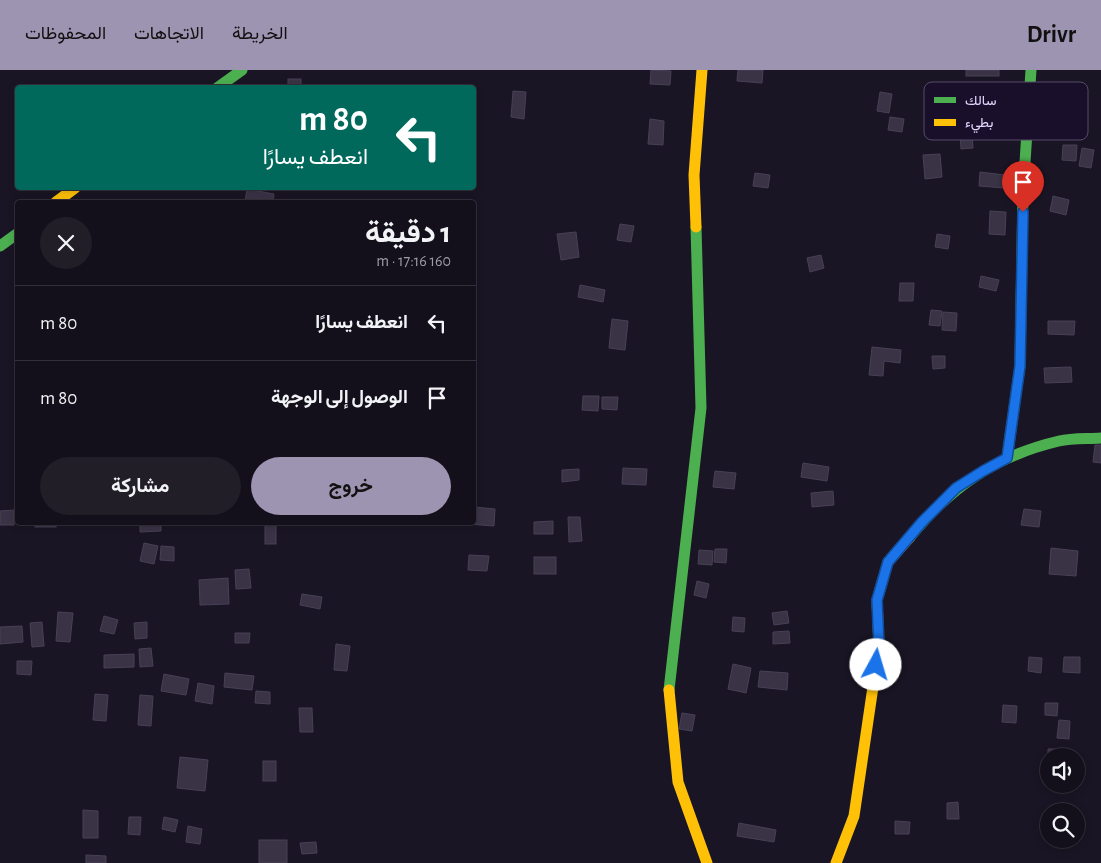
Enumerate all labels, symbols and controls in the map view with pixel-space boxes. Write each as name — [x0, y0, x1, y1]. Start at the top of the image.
text: Drivr — [1027, 23, 1076, 47]
text: المحفوظات — [25, 25, 106, 43]
text: الاتجاهات — [134, 25, 204, 43]
text: الخريطة — [232, 25, 288, 43]
legend — [924, 82, 1088, 140]
text: سالك — [965, 94, 996, 108]
text: 80 m — [299, 102, 368, 137]
icon: left — [386, 105, 451, 170]
text: بطيء — [965, 116, 993, 134]
text: انعطف يسارًا — [263, 146, 368, 168]
pin — [1002, 161, 1044, 212]
icon: arrive — [1009, 168, 1037, 196]
button: close — [40, 217, 92, 269]
text: 1 دقيقة — [365, 218, 451, 248]
text: 160 m · 17:16 — [376, 253, 451, 269]
icon: left — [423, 309, 451, 337]
text: انعطف يسارًا — [315, 313, 408, 332]
text: 80 m — [40, 314, 77, 333]
icon: arrive — [423, 384, 451, 412]
text: الوصول إلى الوجهة — [271, 388, 408, 407]
text: 80 m — [40, 389, 77, 408]
button: مشاركة — [40, 457, 241, 515]
button: خروج — [251, 457, 451, 515]
position arrow — [849, 638, 901, 690]
map controls — [1040, 748, 1085, 848]
button: sound — [1040, 748, 1085, 793]
button: search — [1040, 803, 1085, 848]

